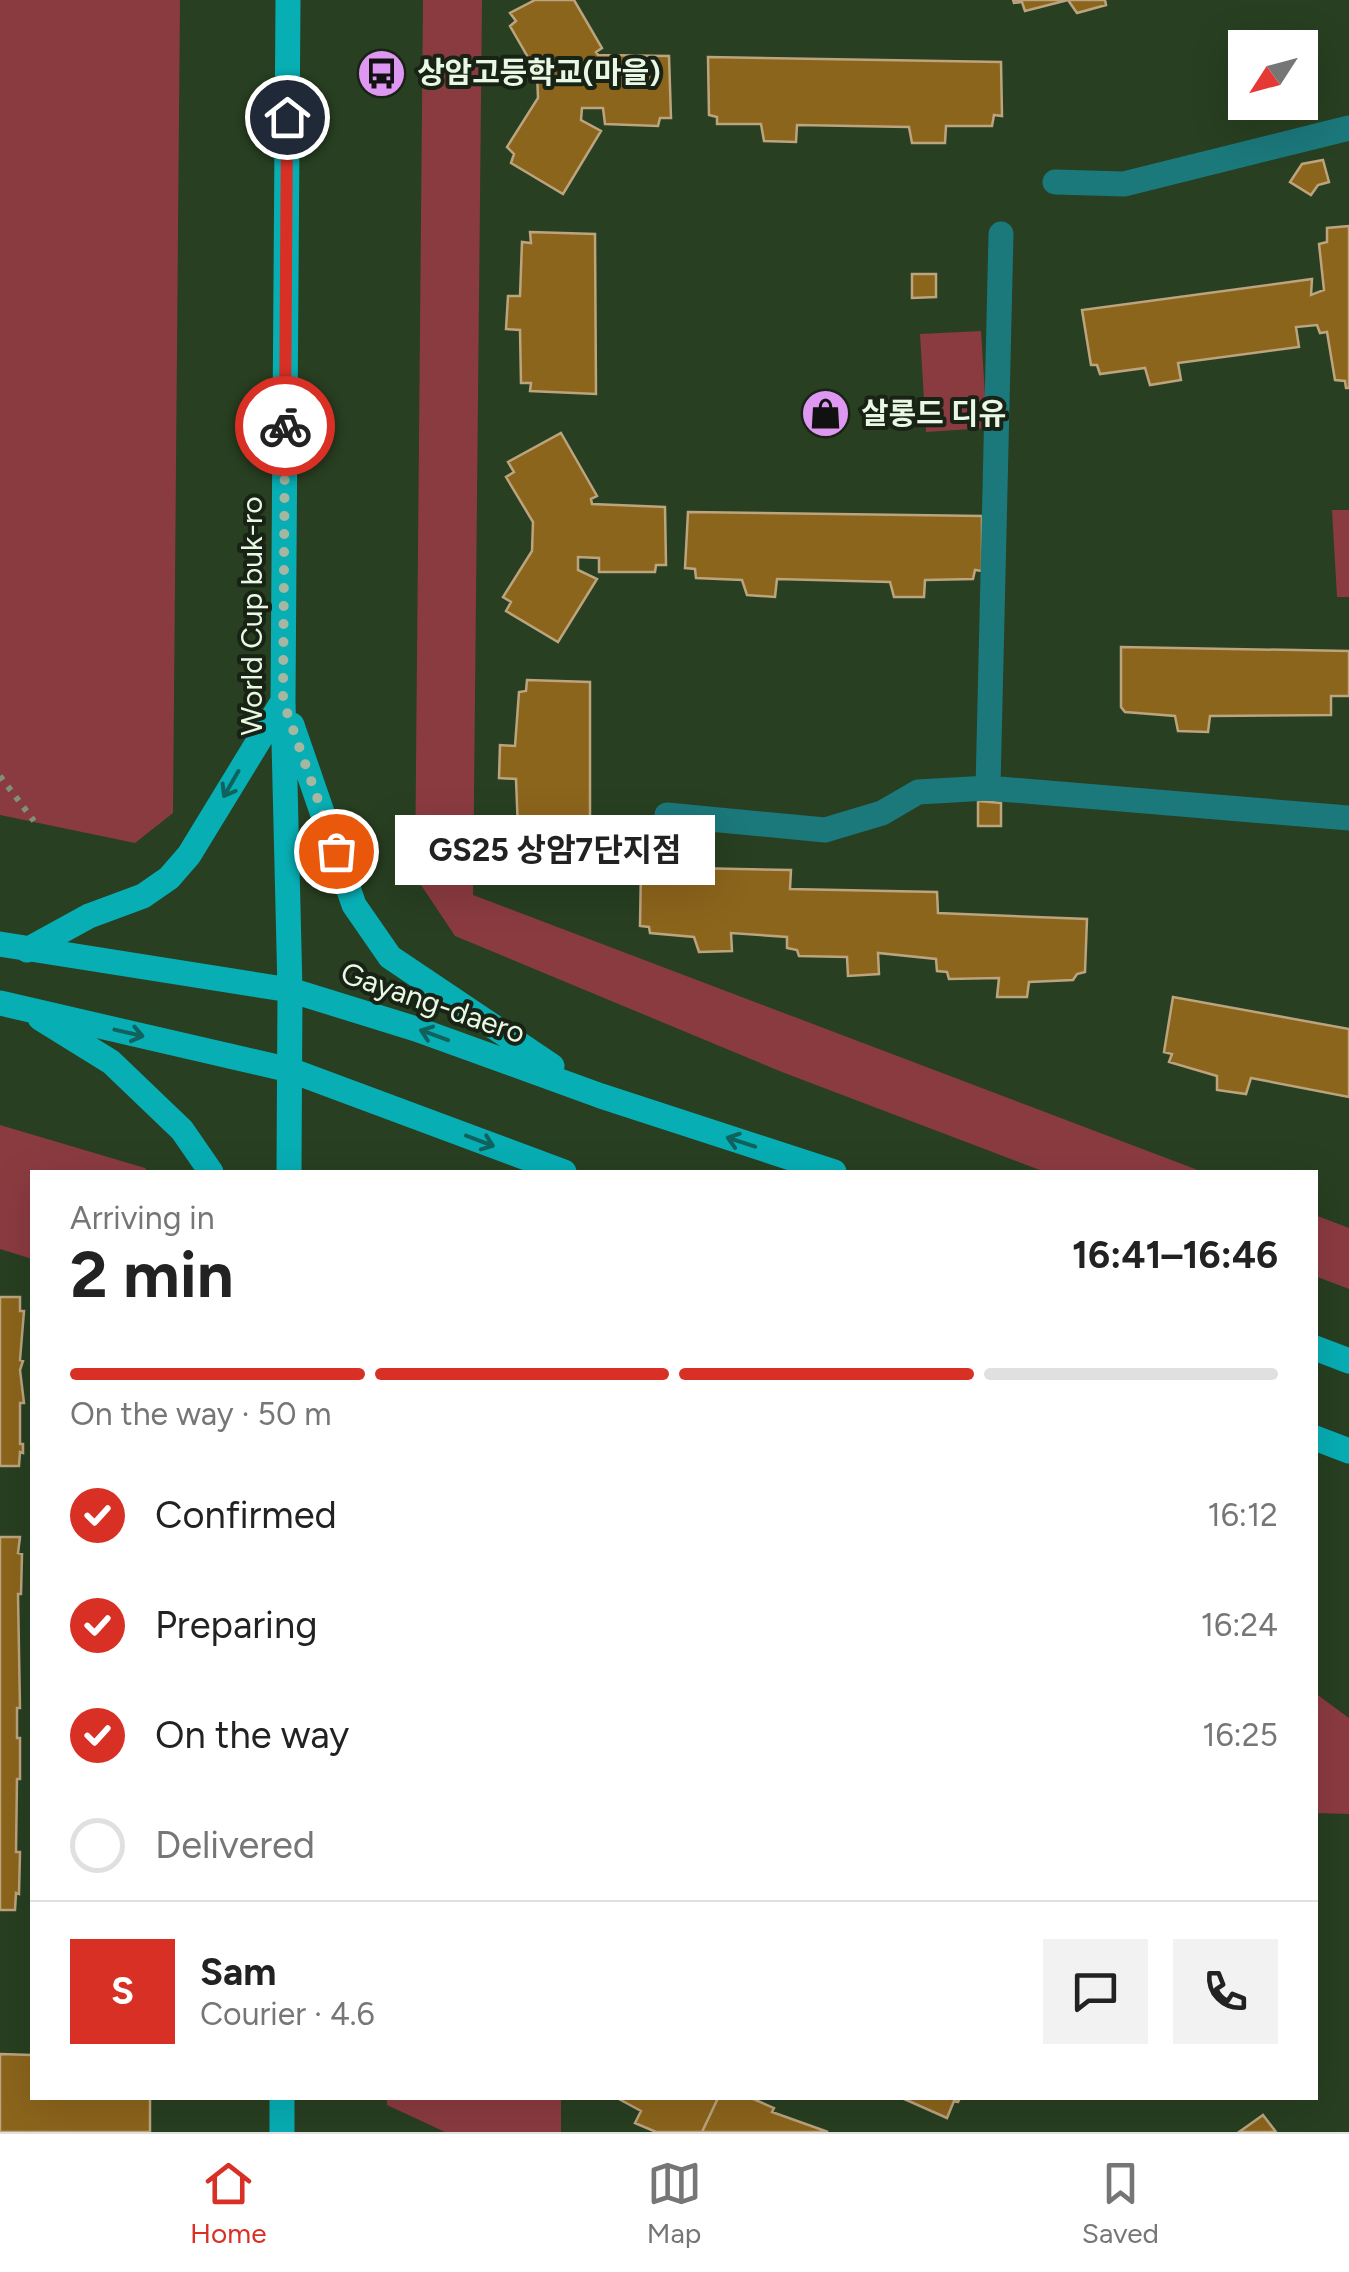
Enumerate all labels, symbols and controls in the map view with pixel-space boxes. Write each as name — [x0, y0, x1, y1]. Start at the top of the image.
north arrow — [1228, 30, 1318, 120]
map controls — [1228, 30, 1318, 120]
bus stop icon: 상암고등학교(마을) — [356, 47, 408, 99]
place label: 상암고등학교(마을) — [417, 54, 661, 91]
pin — [245, 75, 330, 160]
icon: home — [260, 90, 315, 145]
courier — [235, 376, 335, 476]
shop icon: 살롱드 디유 — [800, 388, 852, 440]
place label: 살롱드 디유 — [861, 395, 1006, 432]
icon: bike — [258, 399, 313, 454]
street label: World Cup buk-ro — [233, 496, 270, 736]
one-way arrow — [221, 769, 241, 798]
pin — [294, 809, 379, 894]
callout: GS25 상암7단지점 — [396, 816, 716, 886]
icon: bag — [309, 824, 364, 879]
text: GS25 상암7단지점 — [429, 831, 681, 869]
street label: Gayang-daero — [336, 954, 530, 1051]
one-way arrow — [112, 1025, 144, 1043]
one-way arrow — [419, 1025, 450, 1043]
one-way arrow — [726, 1132, 757, 1150]
one-way arrow — [463, 1133, 494, 1151]
text: Arriving in — [70, 1199, 215, 1237]
text: 16:41–16:46 — [1072, 1232, 1278, 1278]
text: 2 min — [70, 1235, 234, 1313]
text: On the way · 50 m — [70, 1395, 332, 1433]
icon: check — [70, 1488, 125, 1543]
text: Confirmed — [155, 1492, 337, 1538]
text: 16:12 — [1207, 1496, 1278, 1534]
icon: check — [70, 1598, 125, 1653]
text: Preparing — [155, 1602, 317, 1648]
text: 16:24 — [1201, 1606, 1278, 1644]
icon: check — [70, 1708, 125, 1763]
text: On the way — [155, 1712, 349, 1758]
text: 16:25 — [1202, 1716, 1278, 1754]
text: Delivered — [155, 1822, 315, 1868]
button: chat — [1043, 1939, 1148, 2044]
button: phone — [1173, 1939, 1278, 2044]
text: Sam — [200, 1949, 276, 1995]
text: S — [111, 1968, 134, 2014]
text: Courier · 4.6 — [200, 1995, 375, 2033]
tab: Home — [190, 2156, 266, 2250]
tab: Map — [647, 2156, 702, 2250]
tab: Saved — [1082, 2156, 1159, 2250]

